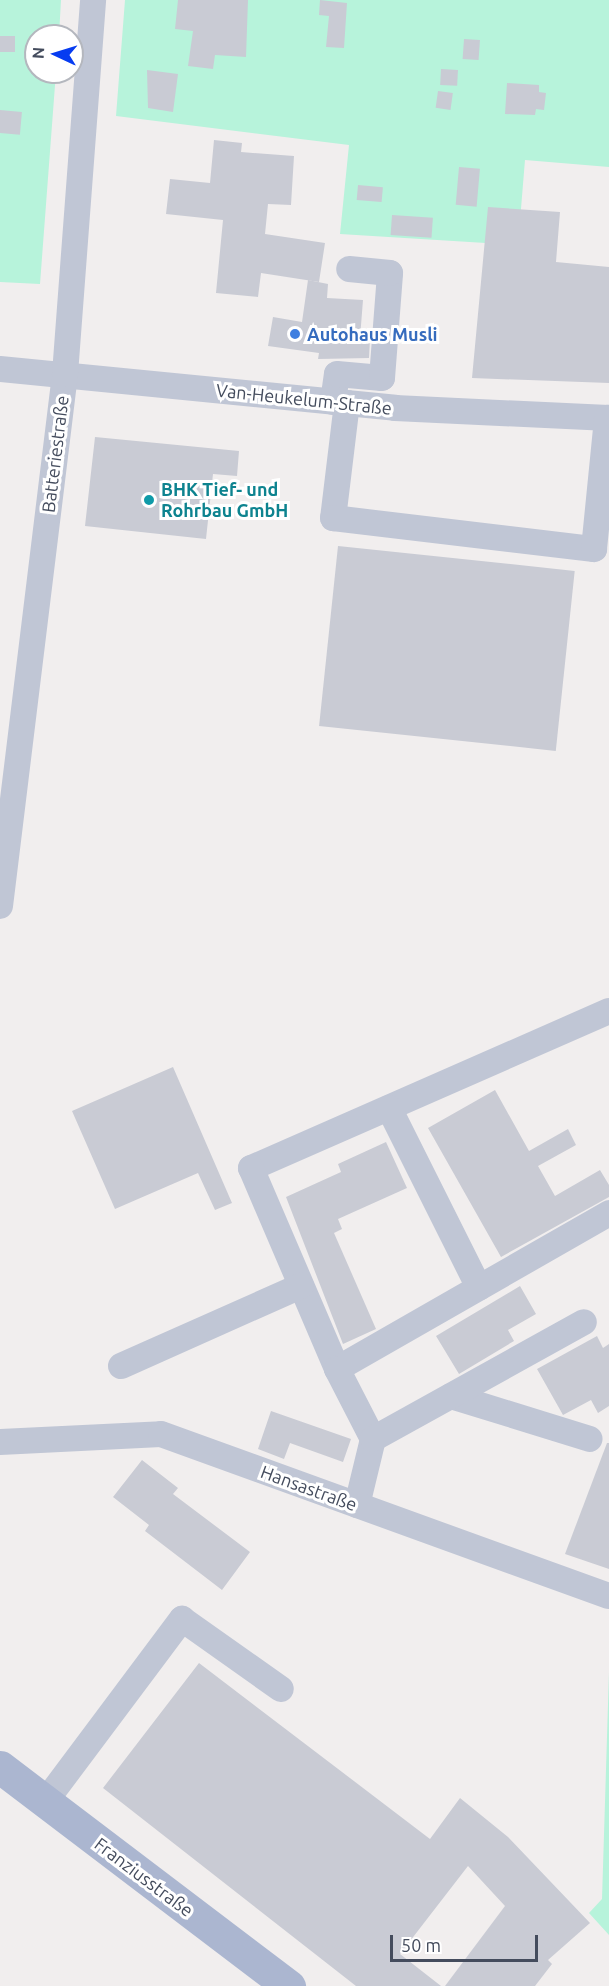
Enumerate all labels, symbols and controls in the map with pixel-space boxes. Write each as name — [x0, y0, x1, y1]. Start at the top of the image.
north arrow — [24, 24, 84, 84]
text: N — [29, 46, 47, 59]
place label: Autohaus Musli — [307, 323, 438, 345]
marker: Autohaus Musli — [288, 327, 302, 341]
street label: Van-Heukelum-Straße — [215, 379, 393, 419]
street label: Batteriestraße — [37, 394, 73, 514]
place label: BHK Tief- und Rohrbau GmbH — [161, 479, 288, 522]
marker: BHK Tief- und Rohrbau GmbH — [142, 493, 156, 507]
street label: Hansastraße — [258, 1461, 360, 1515]
street label: Franziusstraße — [90, 1833, 198, 1921]
scale bar — [393, 1923, 542, 1961]
text: 50 m — [401, 1935, 441, 1955]

